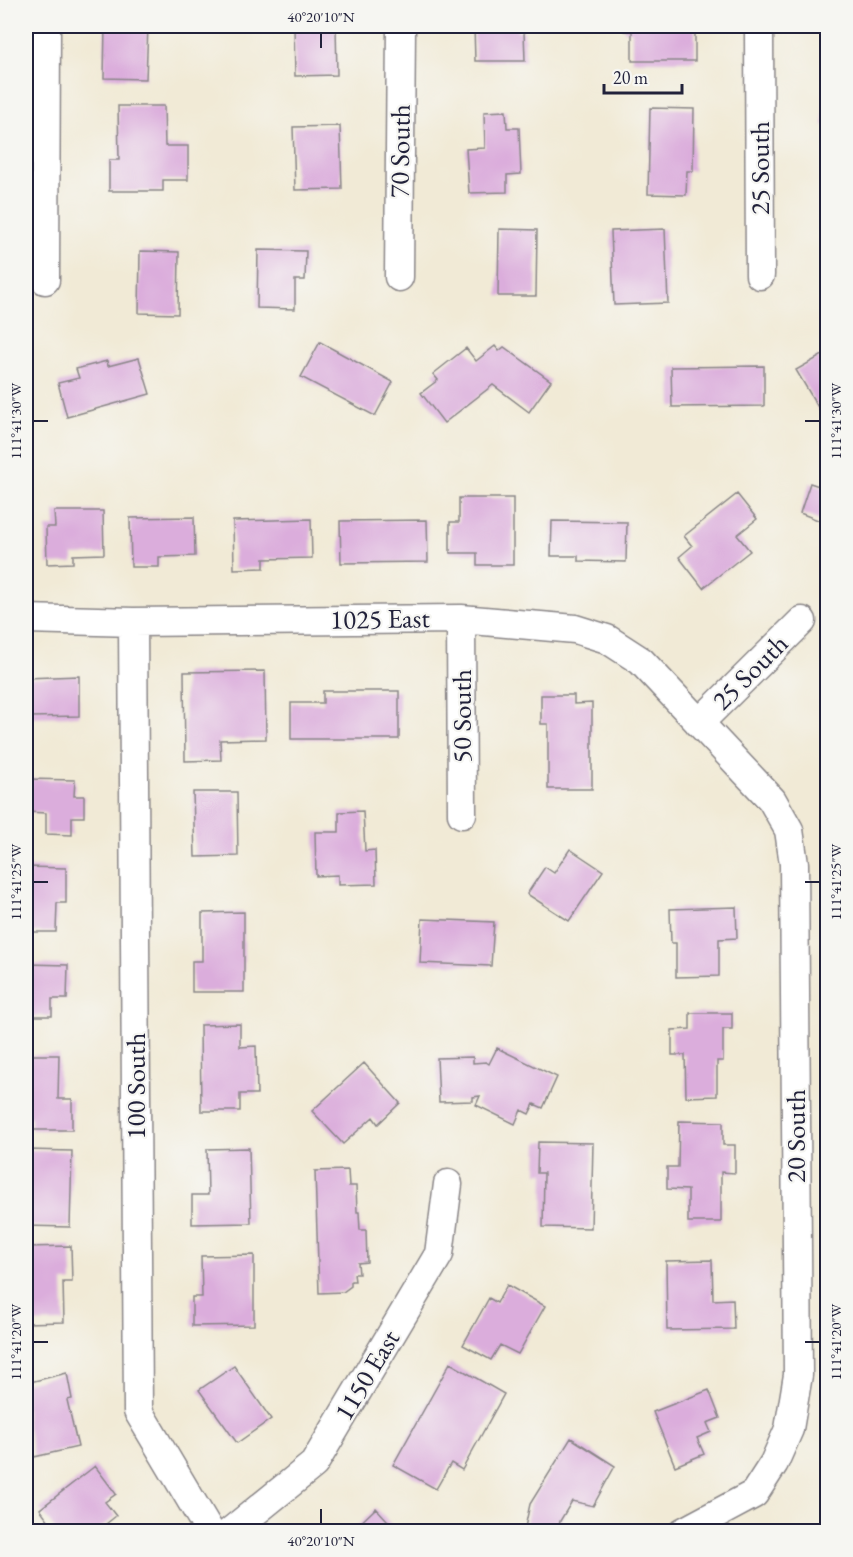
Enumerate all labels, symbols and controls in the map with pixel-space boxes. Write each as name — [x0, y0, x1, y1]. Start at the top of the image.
text: 40°20'10"N — [287, 7, 355, 26]
scale bar — [604, 57, 682, 95]
text: 20 m — [613, 66, 648, 89]
street label: 70 South — [381, 104, 418, 198]
street label: 25 South — [742, 121, 777, 215]
text: 111°41'30"W — [6, 383, 25, 459]
text: 111°41'30"W — [826, 383, 845, 459]
street label: 1025 East — [330, 600, 431, 637]
street label: 25 South — [704, 626, 795, 717]
street label: 50 South — [444, 669, 479, 763]
text: 111°41'25"W — [6, 844, 25, 920]
text: 111°41'25"W — [826, 844, 845, 920]
street label: 100 South — [118, 1032, 153, 1139]
street label: 20 South — [778, 1089, 813, 1183]
text: 111°41'20"W — [6, 1304, 25, 1380]
text: 111°41'20"W — [826, 1304, 845, 1380]
street label: 1150 East — [326, 1323, 408, 1427]
text: 40°20'10"N — [287, 1531, 355, 1550]

